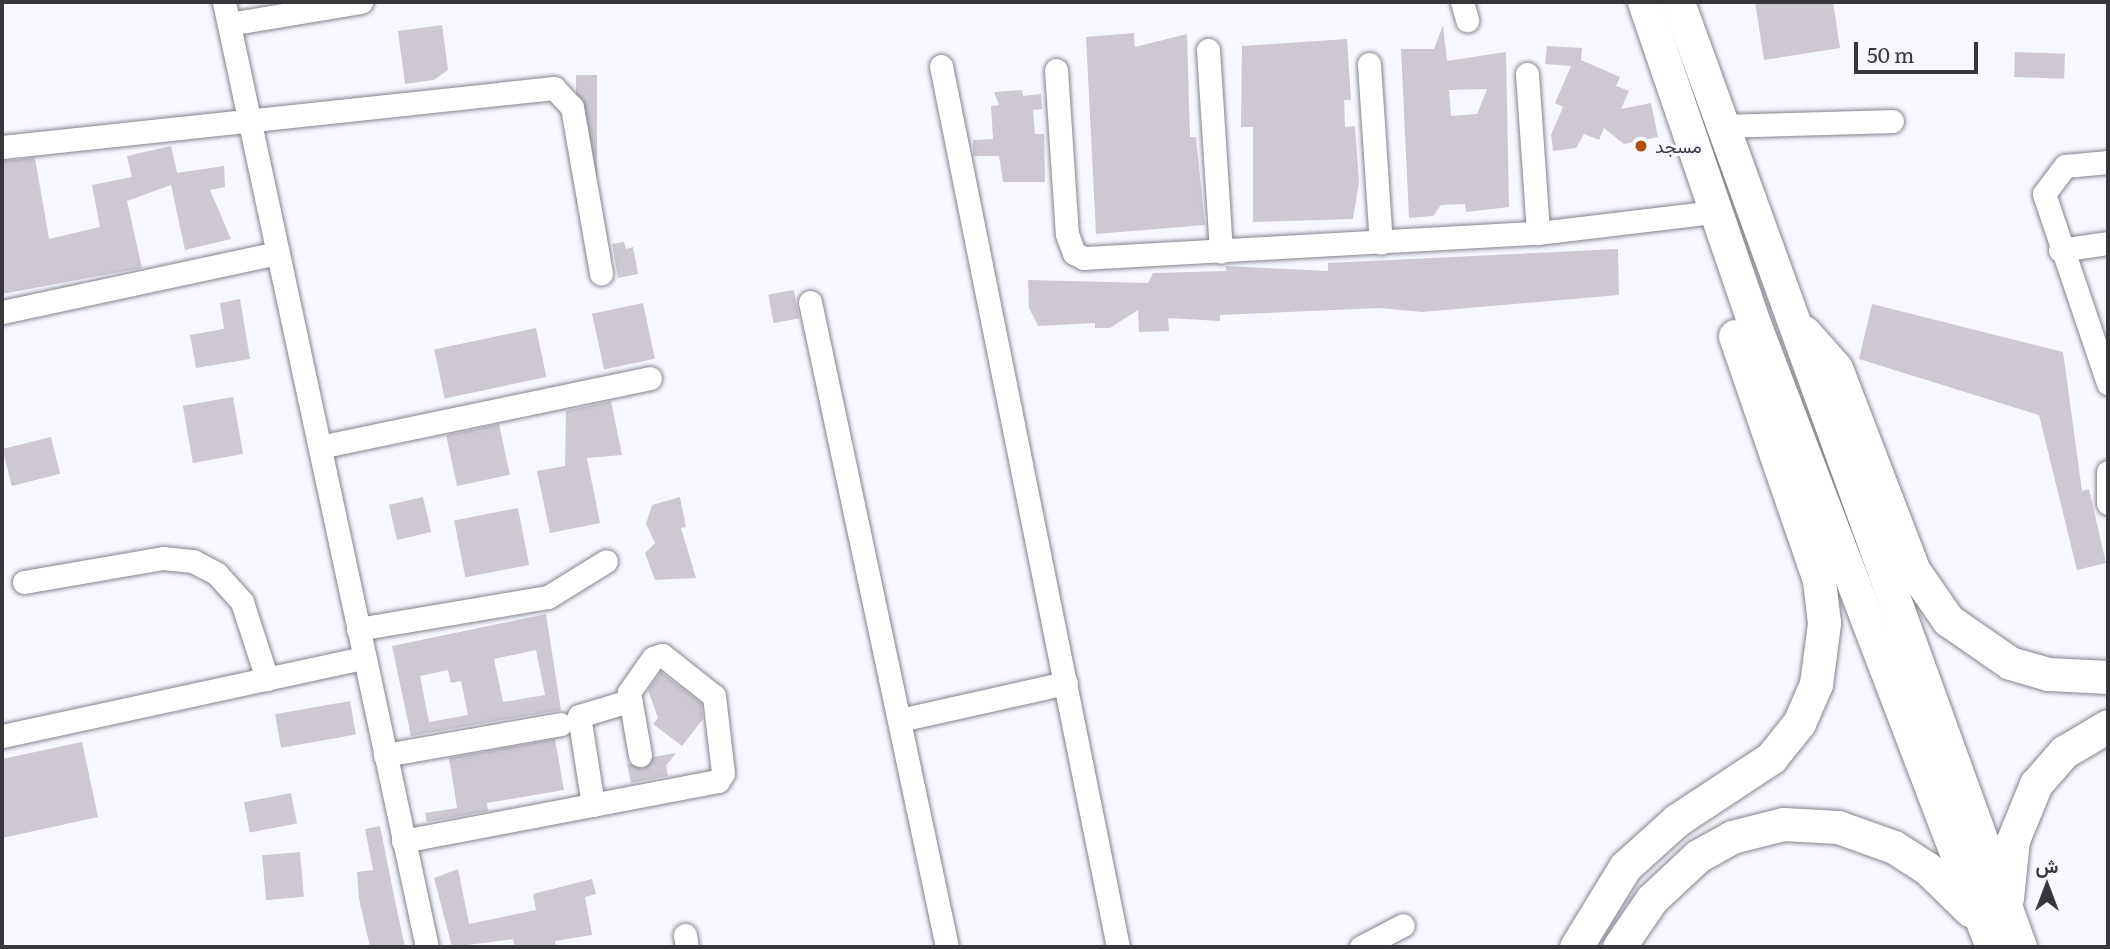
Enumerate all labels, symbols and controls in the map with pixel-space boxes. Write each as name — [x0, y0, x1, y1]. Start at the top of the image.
scale bar — [1858, 28, 1982, 72]
text: 50 m — [1867, 38, 1914, 69]
place label: مسجد — [1655, 135, 1702, 157]
marker: مسجد — [1633, 138, 1649, 154]
north arrow — [2012, 851, 2082, 921]
text: ش — [2036, 851, 2058, 879]

